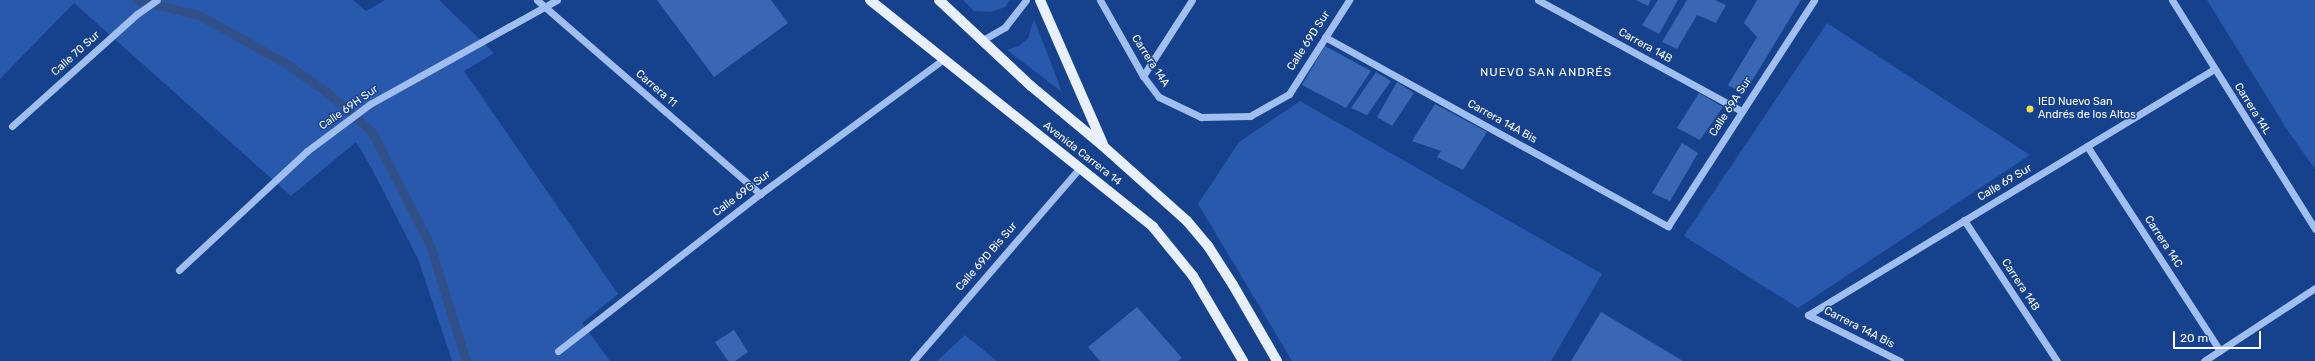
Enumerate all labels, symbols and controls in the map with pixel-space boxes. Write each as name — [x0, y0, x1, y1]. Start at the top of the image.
street label: Calle 69D Sur — [1285, 9, 1333, 73]
street label: Carrera 14B — [1616, 26, 1674, 66]
street label: Calle 70 Sur — [49, 29, 103, 79]
street label: Carrera 14A — [1128, 32, 1172, 90]
district label: NUEVO SAN ANDRÉS — [1480, 66, 1612, 80]
street label: Carrera 11 — [633, 68, 679, 110]
street label: Calle 69A Sur — [1707, 75, 1755, 139]
street label: Carrera 14L — [2231, 81, 2273, 137]
street label: Calle 69H Sur — [317, 83, 381, 133]
place label: IED Nuevo San Andrés de los Altos — [2038, 96, 2136, 122]
street label: Carrera 14A Bis — [1465, 97, 1539, 147]
marker: IED Nuevo San Andrés de los Altos — [2025, 104, 2035, 114]
street label: Avenida Carrera 14 — [1040, 119, 1124, 189]
street label: Calle 69 Sur — [1975, 162, 2035, 204]
street label: Calle 69G Sur — [711, 168, 773, 220]
street label: Carrera 14C — [2141, 213, 2185, 271]
street label: Calle 69D Bis Sur — [953, 220, 1021, 294]
street label: Carrera 14B — [1998, 256, 2042, 314]
street label: Carrera 14A Bis — [1821, 304, 1897, 352]
scale bar — [2175, 323, 2263, 349]
text: 20 m — [2180, 331, 2208, 345]

